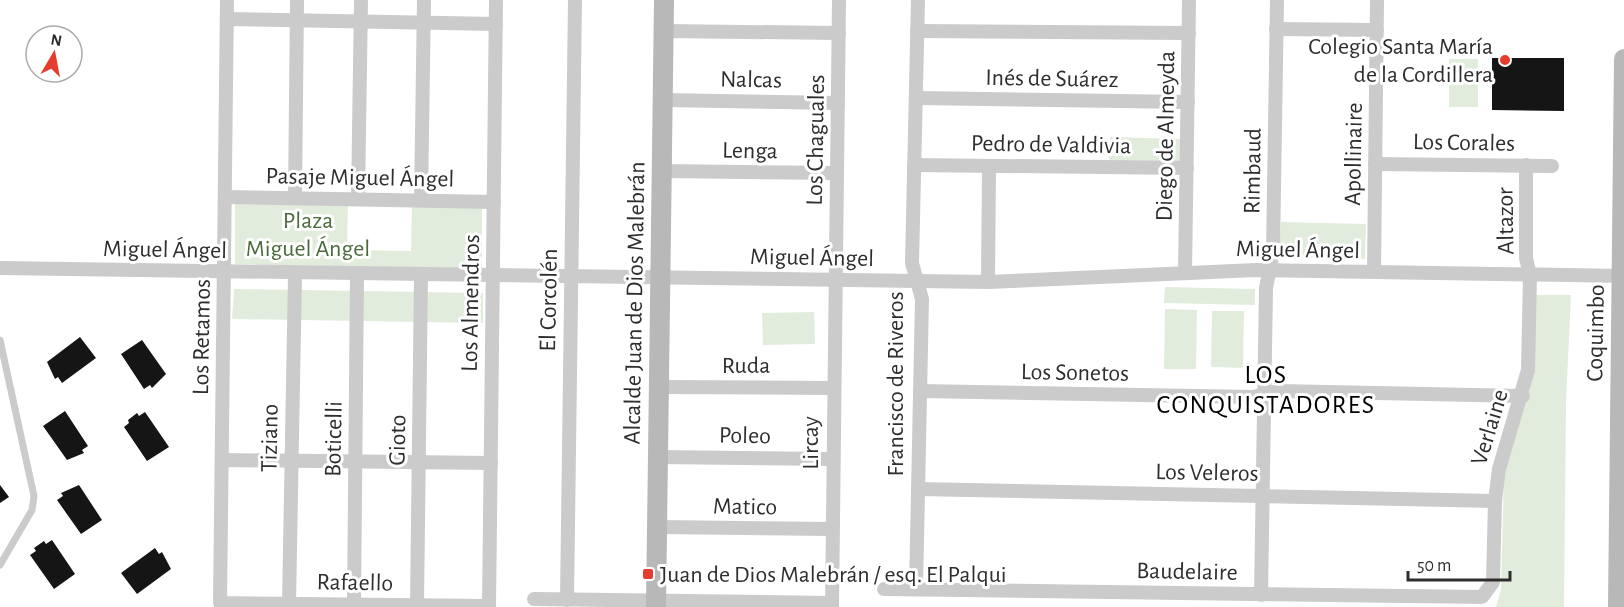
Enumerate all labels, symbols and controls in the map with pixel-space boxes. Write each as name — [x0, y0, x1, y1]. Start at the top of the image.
north arrow — [24, 24, 84, 84]
text: N — [50, 31, 63, 49]
place label: Colegio Santa María de la Cordillera — [1308, 35, 1493, 87]
street label: Diego de Almeyda — [1153, 51, 1179, 221]
marker: Colegio Santa María de la Cordillera — [1498, 53, 1512, 67]
street label: Inés de Suárez — [985, 66, 1119, 92]
street label: Nalcas — [720, 67, 782, 93]
street label: Los Chaguales — [803, 74, 829, 206]
street label: Apollinaire — [1341, 102, 1367, 206]
street label: Rimbaud — [1240, 128, 1266, 214]
street label: Los Corales — [1413, 130, 1515, 156]
street label: Pedro de Valdivia — [971, 132, 1131, 158]
street label: Lenga — [722, 139, 778, 163]
street label: Alcalde Juan de Dios Malebrán — [621, 161, 649, 445]
street label: Pasaje Miguel Ángel — [265, 162, 455, 192]
street label: Altazor — [1493, 187, 1519, 255]
park label: Plaza Miguel Ángel — [246, 209, 370, 261]
street label: Los Almendros — [458, 234, 484, 372]
street label: Miguel Ángel — [103, 235, 227, 263]
street label: Miguel Ángel — [1236, 235, 1360, 263]
street label: Miguel Ángel — [750, 243, 874, 271]
street label: El Corcolén — [536, 248, 562, 352]
street label: Los Retamos — [189, 279, 215, 395]
street label: Coquimbo — [1583, 284, 1609, 382]
street label: Francisco de Riveros — [884, 291, 908, 477]
street label: Ruda — [722, 354, 770, 378]
street label: Los Sonetos — [1021, 360, 1129, 386]
district label: LOS CONQUISTADORES — [1157, 362, 1375, 418]
street label: Verlaine — [1467, 387, 1513, 468]
street label: Boticelli — [321, 401, 347, 477]
street label: Tiziano — [257, 404, 283, 472]
street label: Gioto — [386, 414, 410, 466]
street label: Lircay — [799, 416, 823, 470]
street label: Poleo — [719, 424, 771, 448]
street label: Los Veleros — [1155, 460, 1259, 486]
street label: Matico — [713, 494, 777, 520]
scale bar — [1408, 544, 1510, 582]
text: 50 m — [1417, 557, 1451, 575]
street label: Baudelaire — [1136, 559, 1238, 585]
place label: Juan de Dios Malebrán / esq. El Palqui — [660, 563, 1007, 587]
marker: Juan de Dios Malebrán / esq. El Palqui — [641, 567, 655, 581]
street label: Rafaello — [317, 570, 393, 596]

